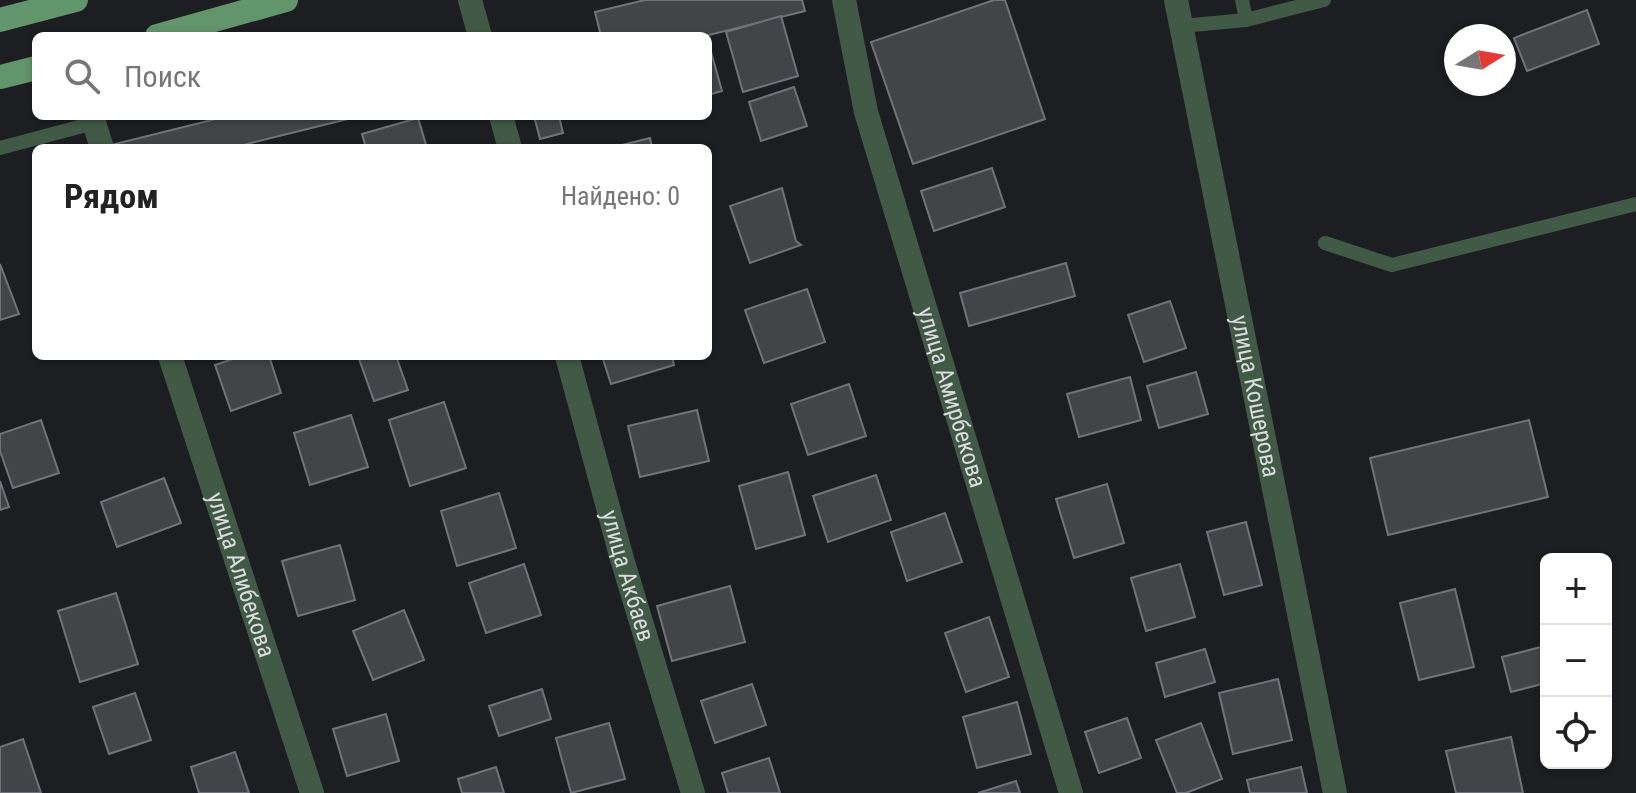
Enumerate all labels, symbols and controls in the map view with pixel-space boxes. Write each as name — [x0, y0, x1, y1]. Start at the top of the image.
north arrow — [1444, 24, 1516, 96]
search box — [32, 32, 712, 120]
icon: search — [60, 54, 104, 98]
text: Поиск — [124, 59, 201, 94]
text: Рядом — [64, 176, 159, 216]
text: Найдено: 0 — [561, 181, 680, 211]
street label: улица Амирбекова — [912, 304, 992, 491]
street label: улица Кошерова — [1226, 313, 1285, 479]
street label: улица Алибекова — [201, 489, 281, 661]
street label: улица Акбаев — [595, 507, 660, 645]
map controls — [1540, 553, 1612, 769]
button: + — [1540, 553, 1612, 625]
button: − — [1540, 625, 1612, 697]
button: locate — [1540, 697, 1612, 769]

